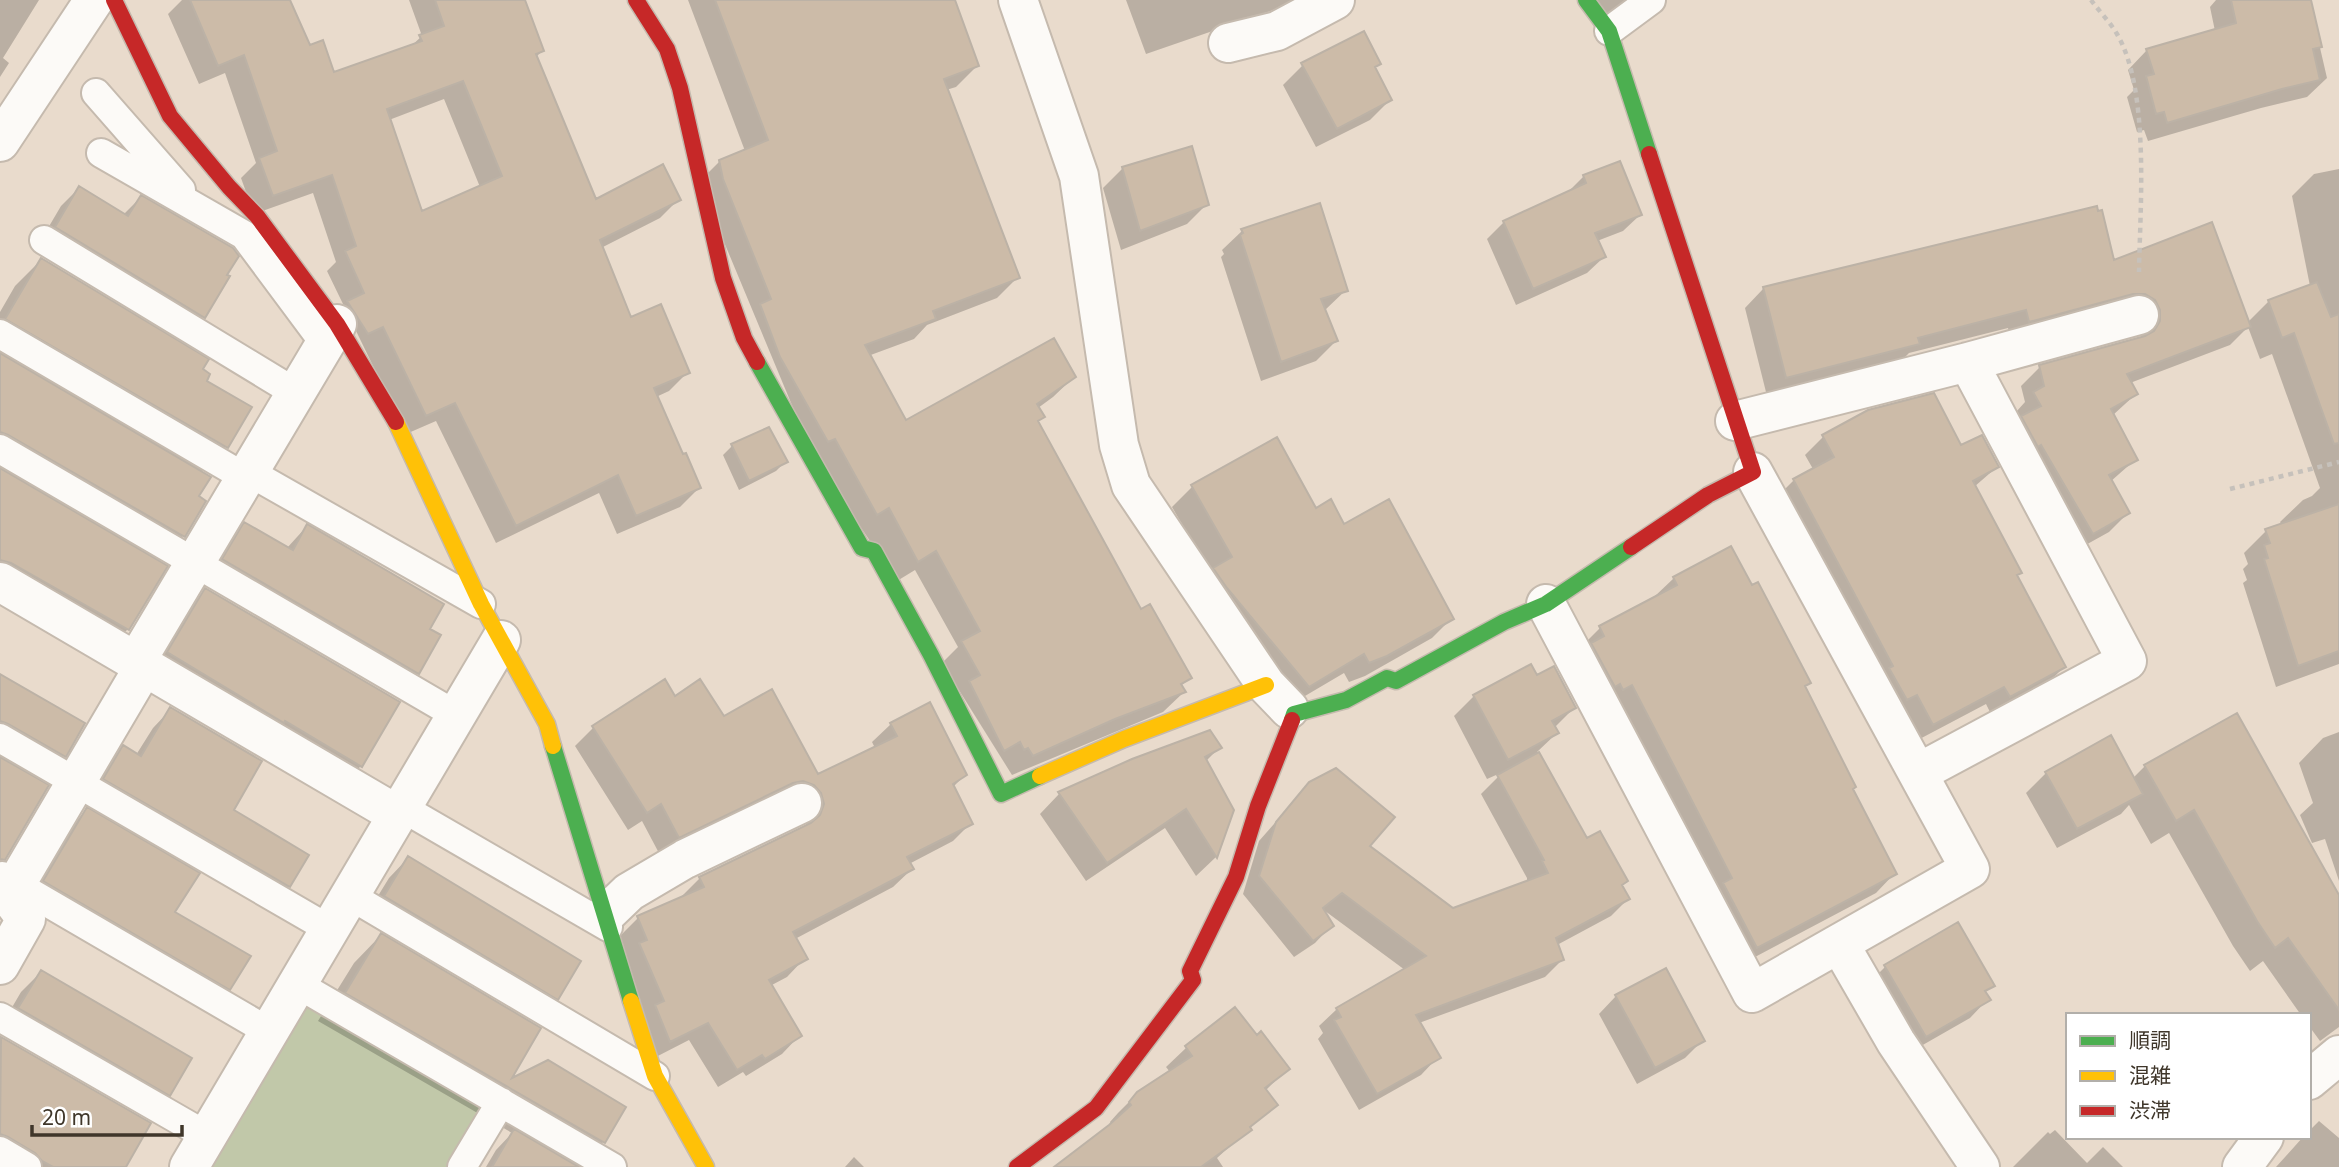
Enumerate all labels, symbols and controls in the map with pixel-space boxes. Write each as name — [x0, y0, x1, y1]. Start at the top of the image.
legend — [2066, 1013, 2311, 1139]
text: 順調 — [2129, 1026, 2171, 1054]
text: 混雑 — [2129, 1061, 2171, 1089]
scale bar — [32, 1094, 182, 1138]
text: 渋滞 — [2129, 1096, 2171, 1124]
text: 20 m — [42, 1103, 91, 1131]

